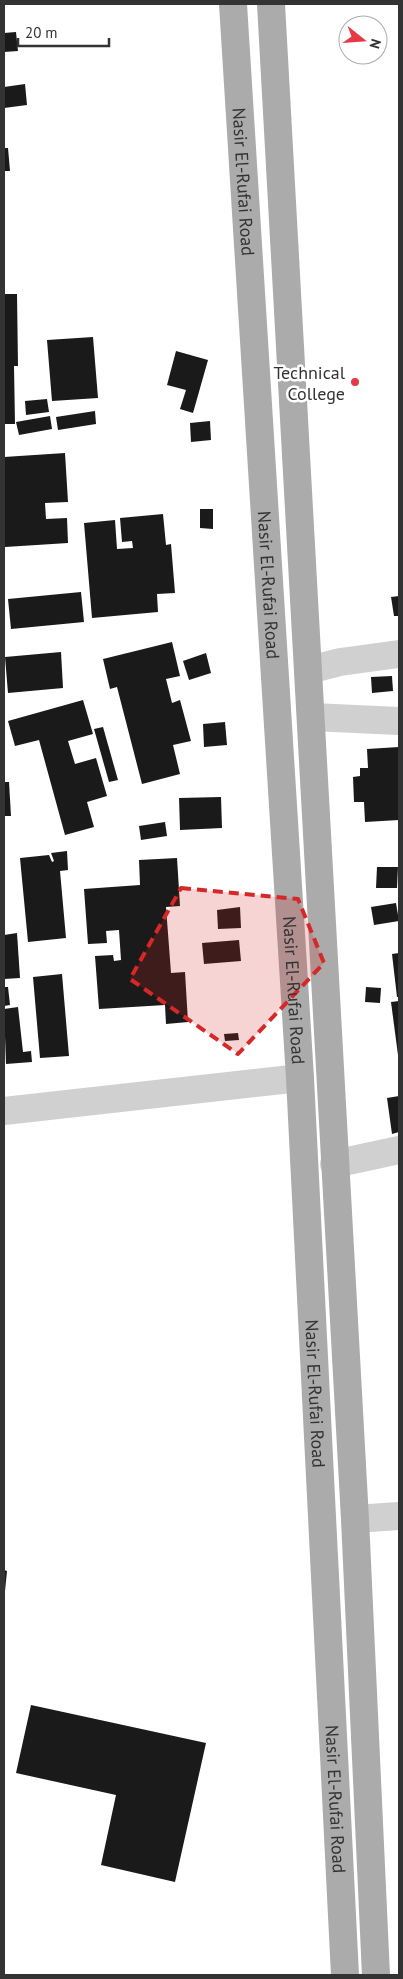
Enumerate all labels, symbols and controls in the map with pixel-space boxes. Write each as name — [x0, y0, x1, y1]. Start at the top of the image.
scale bar — [18, 15, 109, 47]
north arrow — [338, 15, 388, 65]
text: 20 m — [25, 23, 58, 42]
text: N — [365, 37, 385, 51]
street label: Nasir El-Rufai Road — [228, 107, 260, 256]
place label: Technical College — [273, 361, 346, 405]
marker: Technical College — [349, 376, 361, 388]
street label: Nasir El-Rufai Road — [253, 510, 285, 660]
street label: Nasir El-Rufai Road — [278, 915, 311, 1065]
street label: Nasir El-Rufai Road — [301, 1319, 331, 1468]
street label: Nasir El-Rufai Road — [321, 1724, 351, 1874]

